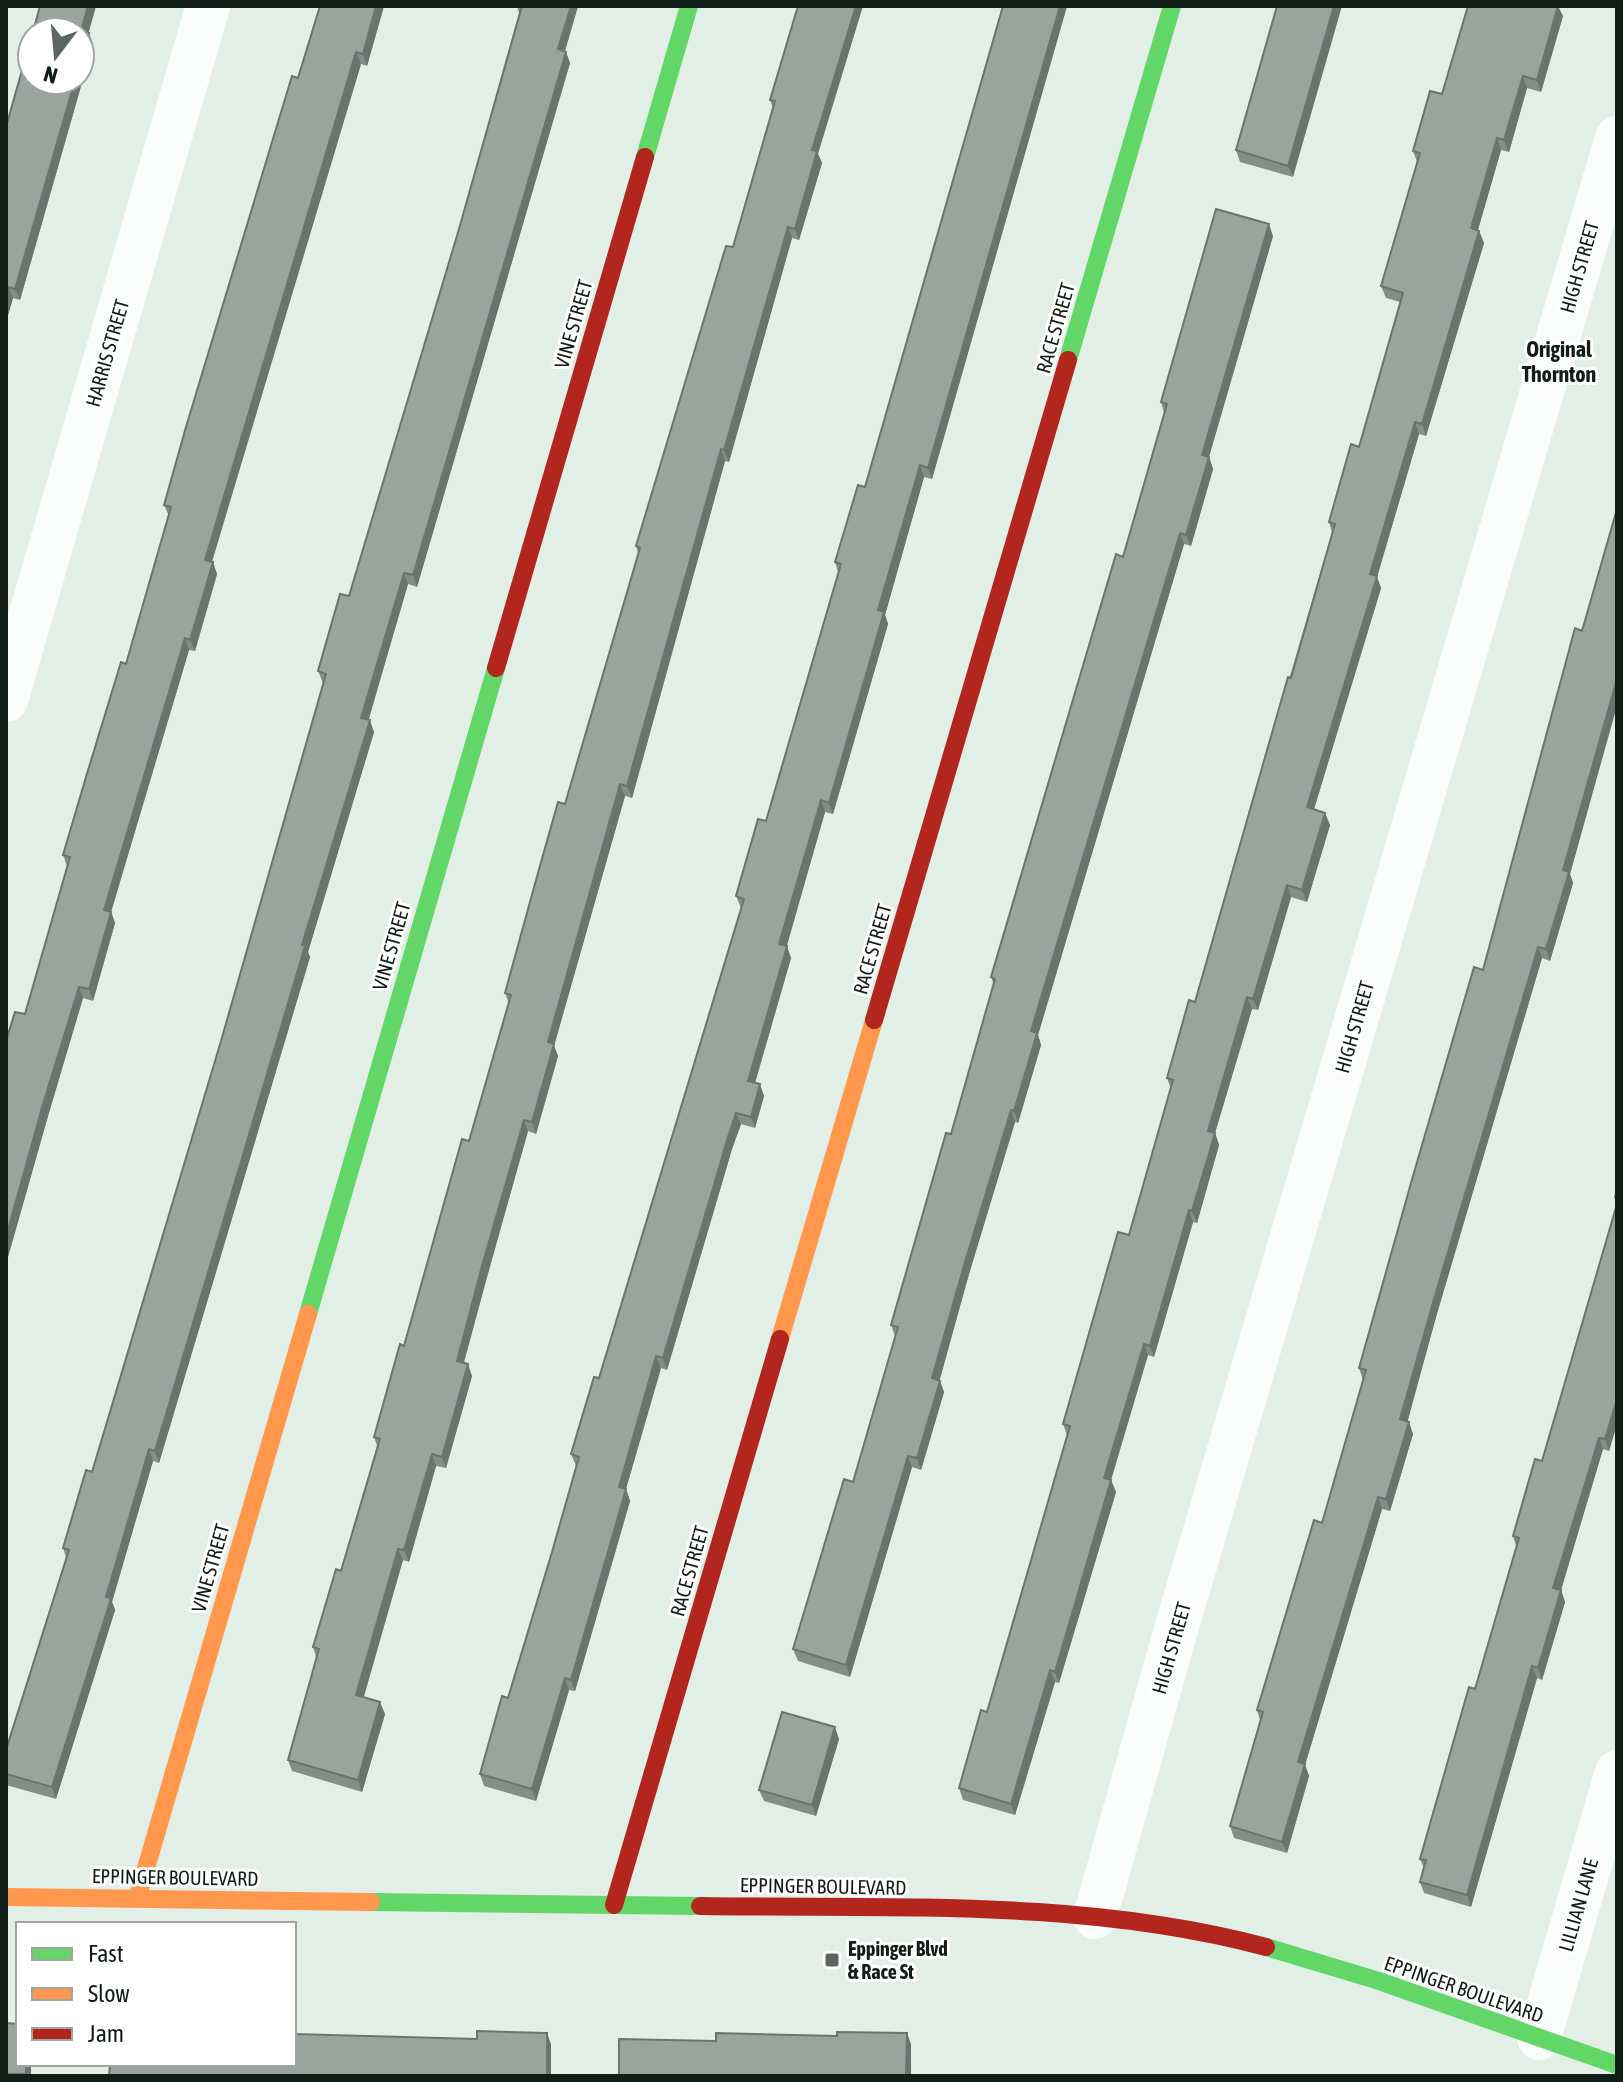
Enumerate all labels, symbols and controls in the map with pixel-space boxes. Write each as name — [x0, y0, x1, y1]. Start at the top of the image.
north arrow — [16, 16, 96, 96]
text: N — [41, 61, 60, 90]
street label: HIGH STREET — [1555, 218, 1603, 316]
street label: VINE STREET — [549, 277, 597, 371]
street label: RACE STREET — [1031, 280, 1079, 376]
street label: HARRIS STREET — [81, 296, 133, 409]
district label: Original Thornton — [1522, 336, 1596, 387]
street label: VINE STREET — [367, 899, 415, 993]
street label: RACE STREET — [848, 901, 896, 997]
street label: HIGH STREET — [1330, 978, 1378, 1076]
street label: VINE STREET — [186, 1521, 234, 1615]
street label: RACE STREET — [665, 1523, 713, 1619]
street label: HIGH STREET — [1147, 1599, 1195, 1697]
street label: LILLIAN LANE — [1554, 1855, 1602, 1954]
street label: EPPINGER BOULEVARD — [92, 1864, 258, 1890]
street label: EPPINGER BOULEVARD — [740, 1873, 906, 1899]
legend — [16, 1922, 296, 2066]
place label: Eppinger Blvd & Race St — [848, 1937, 948, 1983]
text: Fast — [88, 1940, 124, 1967]
marker: Eppinger Blvd & Race St — [823, 1951, 841, 1969]
street label: EPPINGER BOULEVARD — [1382, 1951, 1546, 2027]
text: Slow — [88, 1980, 130, 2007]
text: Jam — [88, 2020, 124, 2047]

